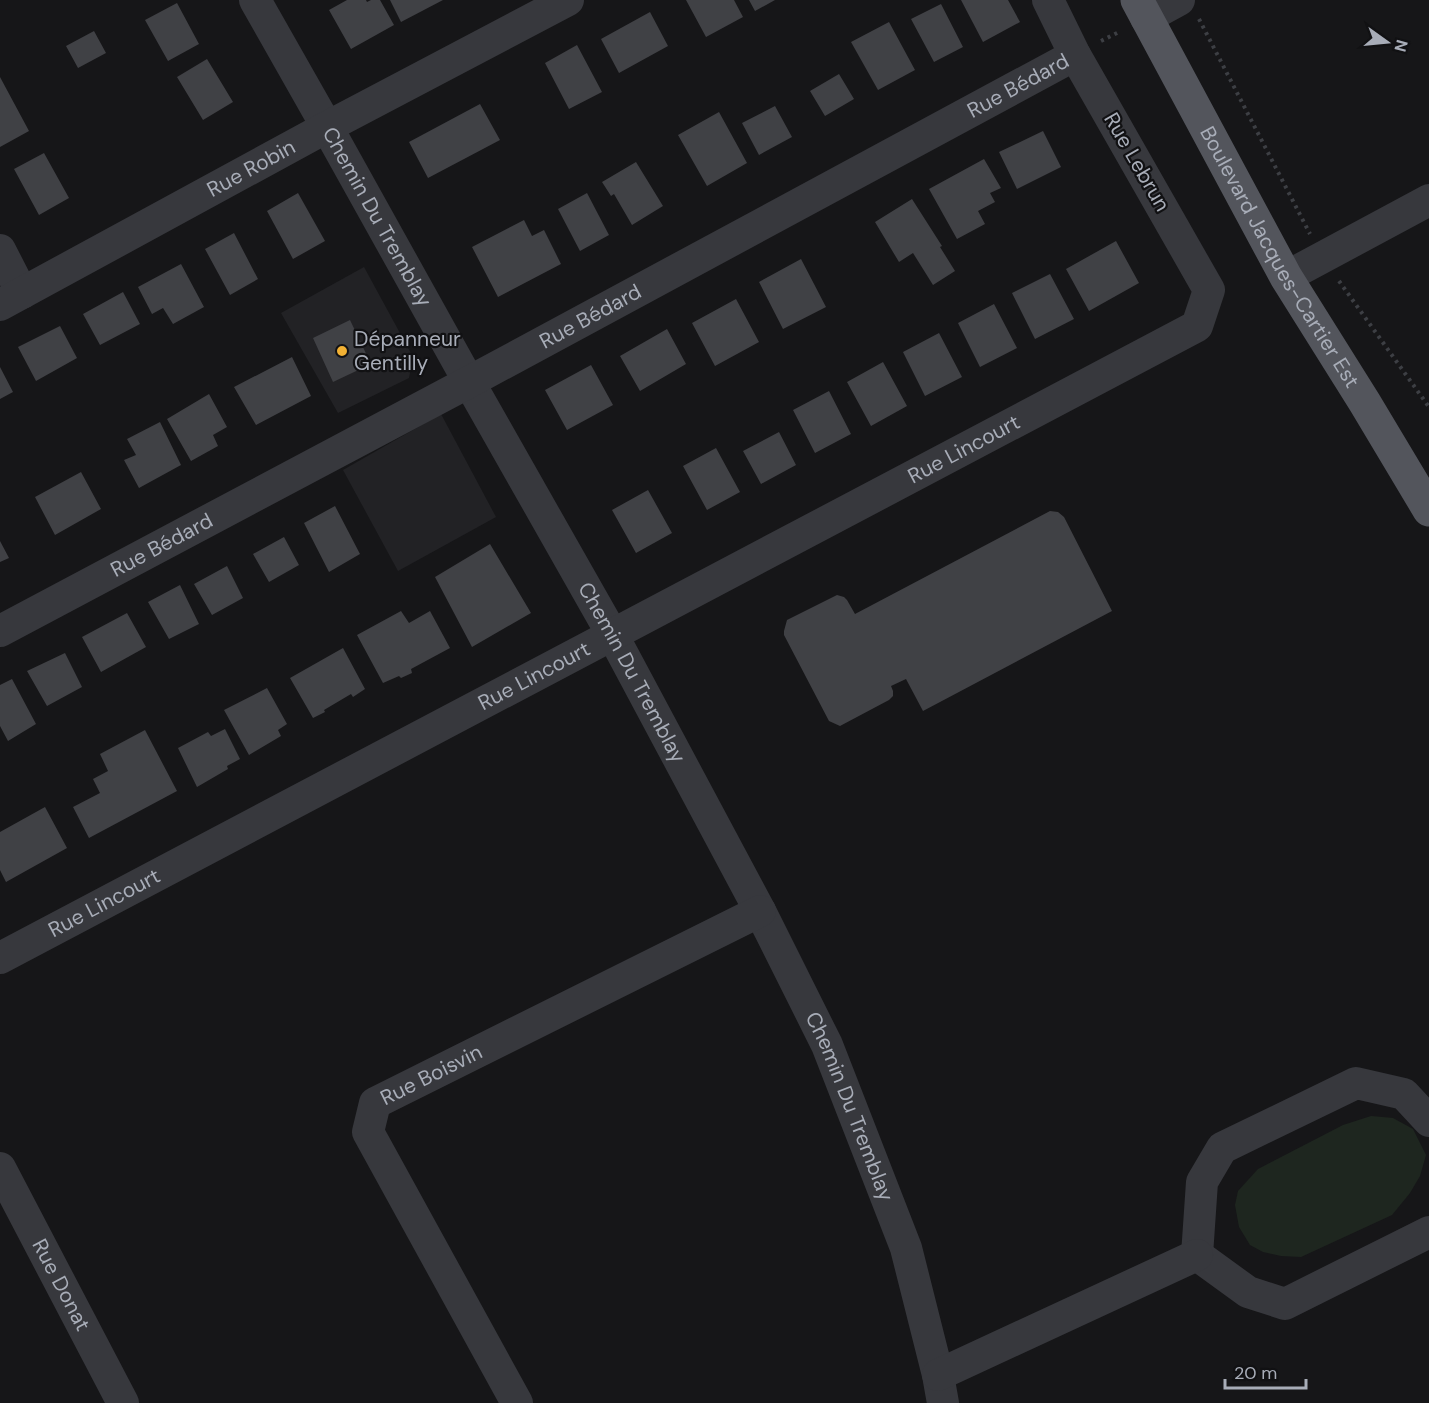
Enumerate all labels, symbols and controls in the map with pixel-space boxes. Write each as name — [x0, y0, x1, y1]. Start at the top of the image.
north arrow — [1357, 12, 1417, 72]
text: N — [1389, 37, 1413, 54]
street label: Rue Bédard — [962, 47, 1074, 125]
street label: Rue Lebrun — [1097, 108, 1177, 216]
street label: Boulevard Jacques-Cartier Est — [1193, 121, 1366, 393]
street label: Chemin Du Tremblay — [316, 122, 439, 312]
street label: Rue Robin — [202, 133, 300, 204]
street label: Rue Bédard — [535, 278, 646, 355]
place label: Dépanneur Gentilly — [354, 325, 461, 377]
marker: Dépanneur Gentilly — [335, 344, 349, 358]
street label: Rue Lincourt — [903, 408, 1025, 490]
street label: Rue Bédard — [106, 507, 218, 584]
street label: Chemin Du Tremblay — [571, 577, 693, 768]
street label: Rue Lincourt — [473, 635, 595, 717]
street label: Rue Lincourt — [44, 862, 165, 944]
street label: Chemin Du Tremblay — [799, 1007, 901, 1205]
street label: Rue Boisvin — [376, 1038, 487, 1112]
street label: Rue Donat — [26, 1234, 97, 1336]
scale bar — [1225, 1352, 1306, 1390]
text: 20 m — [1234, 1361, 1277, 1385]

